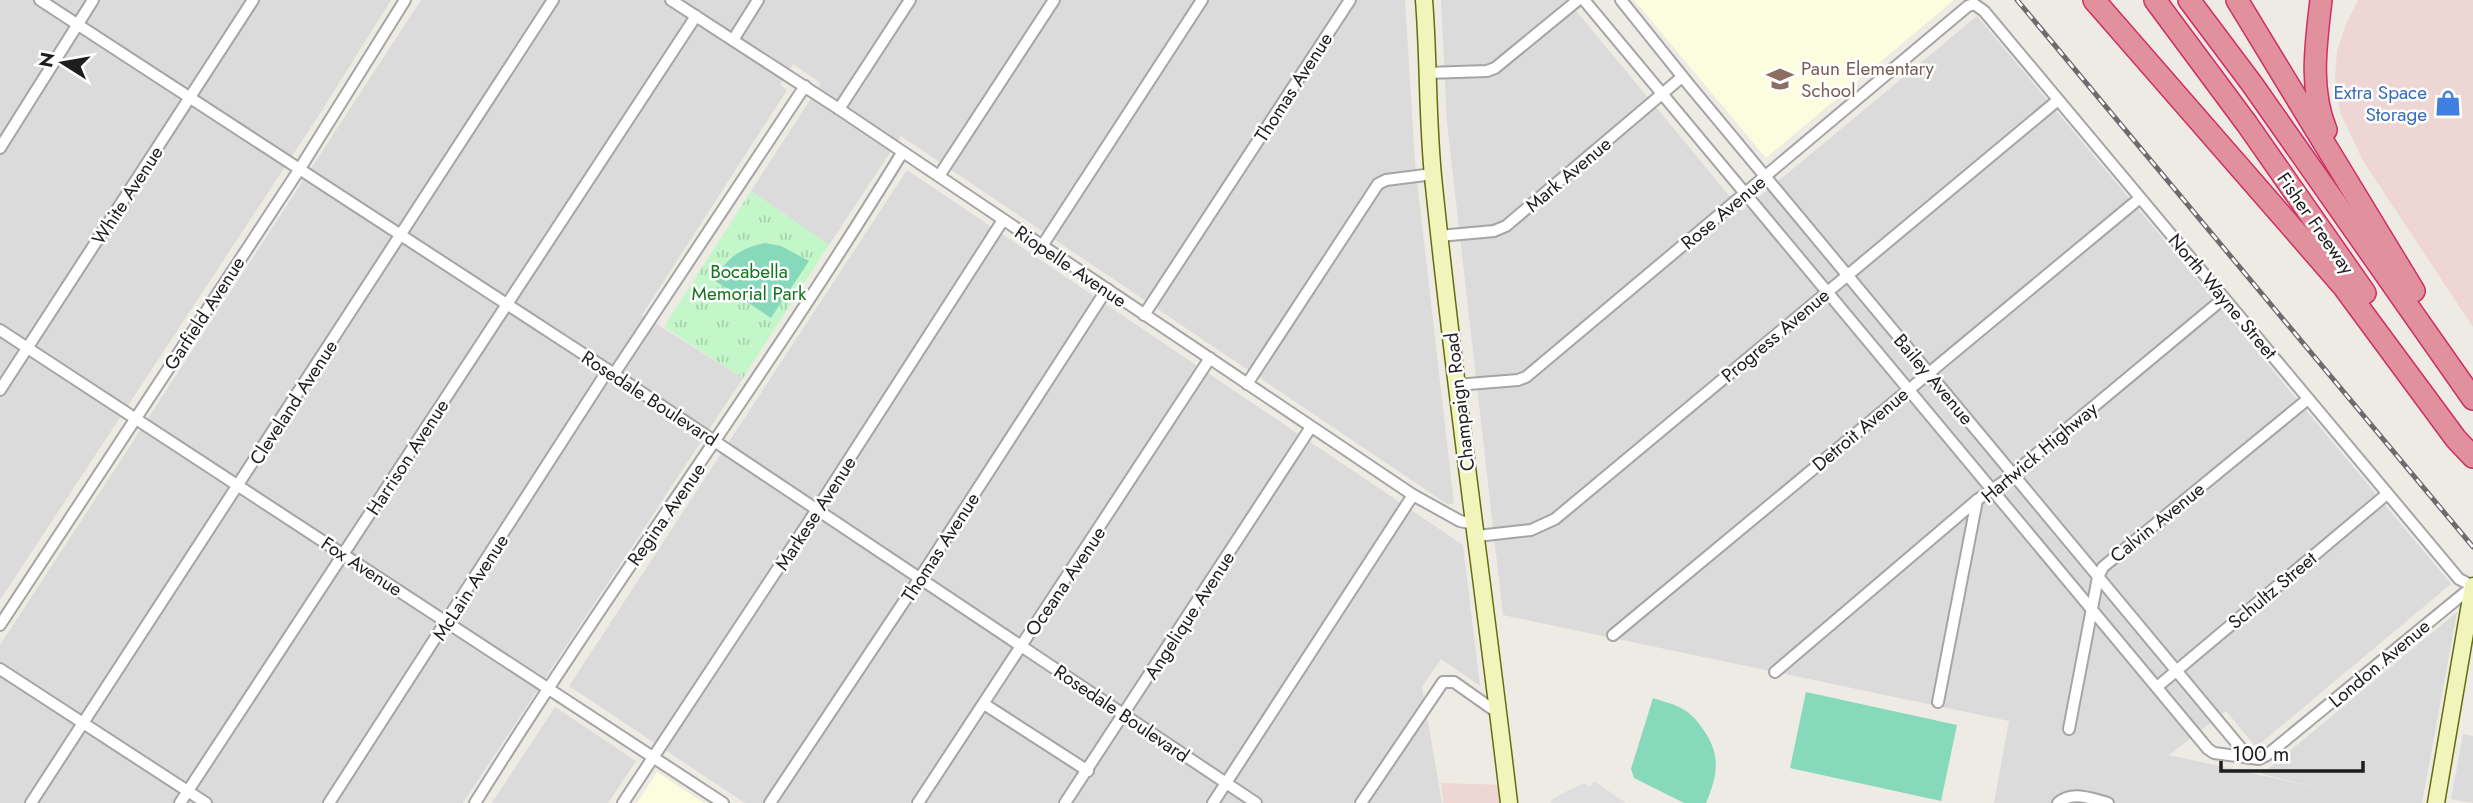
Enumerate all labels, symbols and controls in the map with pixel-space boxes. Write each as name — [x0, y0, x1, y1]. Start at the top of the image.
street label: Thomas Avenue — [1248, 27, 1339, 147]
north arrow — [28, 28, 98, 98]
text: N — [32, 50, 61, 70]
place label: Paun Elementary School — [1801, 55, 1935, 104]
school or university icon: Paun Elementary School — [1765, 64, 1795, 94]
place label: Extra Space Storage — [2333, 79, 2427, 128]
shop icon: Extra Space Storage — [2433, 88, 2463, 118]
street label: Mark Avenue — [1520, 130, 1617, 218]
street label: White Avenue — [85, 140, 170, 250]
street label: Fisher Freeway — [2270, 167, 2361, 280]
street label: Rose Avenue — [1675, 169, 1772, 256]
street label: Riopelle Avenue — [1009, 219, 1132, 314]
street label: North Wayne Street — [2162, 228, 2284, 365]
street label: Garfield Avenue — [158, 251, 251, 375]
park label: Bocabella Memorial Park — [692, 258, 807, 307]
street label: Progress Avenue — [1715, 282, 1835, 389]
street label: Bailey Avenue — [1887, 328, 1980, 431]
street label: Champaign Road — [1438, 331, 1481, 473]
street label: Cleveland Avenue — [243, 334, 344, 470]
street label: Rosedale Boulevard — [576, 344, 723, 453]
street label: Detroit Avenue — [1806, 381, 1914, 478]
street label: Harrison Avenue — [360, 394, 455, 521]
street label: Hartwick Highway — [1975, 395, 2104, 509]
street label: Markese Avenue — [768, 451, 863, 576]
street label: Regina Avenue — [621, 457, 712, 571]
street label: Calvin Avenue — [2104, 476, 2211, 569]
street label: Thomas Avenue — [895, 487, 986, 607]
street label: Oceana Avenue — [1019, 521, 1112, 641]
street label: McLain Avenue — [426, 529, 515, 646]
street label: Fox Avenue — [316, 530, 408, 603]
street label: Schultz Street — [2222, 545, 2323, 635]
street label: Angelique Avenue — [1138, 546, 1241, 685]
street label: London Avenue — [2323, 613, 2436, 714]
street label: Rosedale Boulevard — [1049, 658, 1195, 769]
scale bar — [2221, 730, 2363, 774]
text: 100 m — [2232, 739, 2289, 769]

